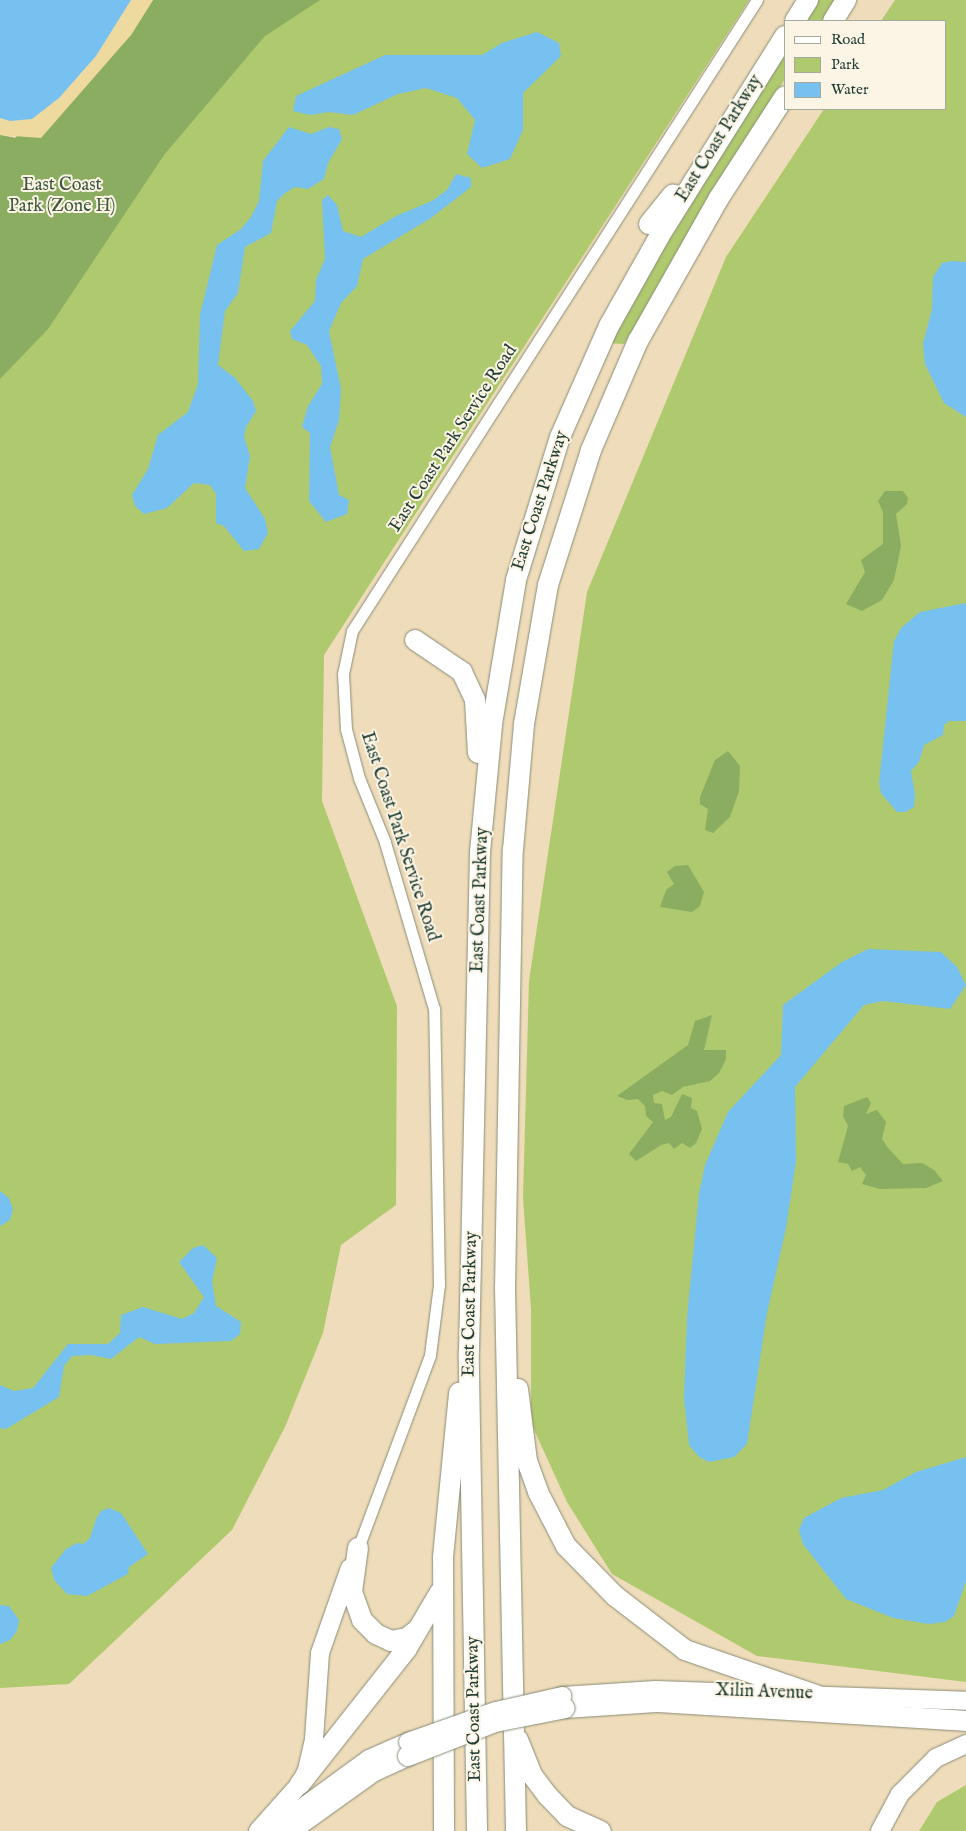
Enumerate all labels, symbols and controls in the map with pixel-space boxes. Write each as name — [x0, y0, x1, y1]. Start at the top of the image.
legend — [784, 20, 946, 110]
text: Road — [831, 30, 865, 49]
text: Park — [831, 55, 860, 74]
street label: East Coast Parkway — [672, 71, 768, 207]
text: Water — [831, 80, 868, 99]
park label: East Coast Park (Zone H) — [9, 176, 115, 218]
street label: East Coast Park Service Road — [385, 341, 523, 537]
street label: East Coast Parkway — [508, 428, 574, 574]
street label: East Coast Park Service Road — [355, 729, 443, 945]
street label: East Coast Parkway — [468, 827, 494, 973]
street label: East Coast Parkway — [459, 1231, 483, 1377]
street label: East Coast Parkway — [463, 1636, 487, 1782]
street label: Xilin Avenue — [715, 1681, 813, 1705]

